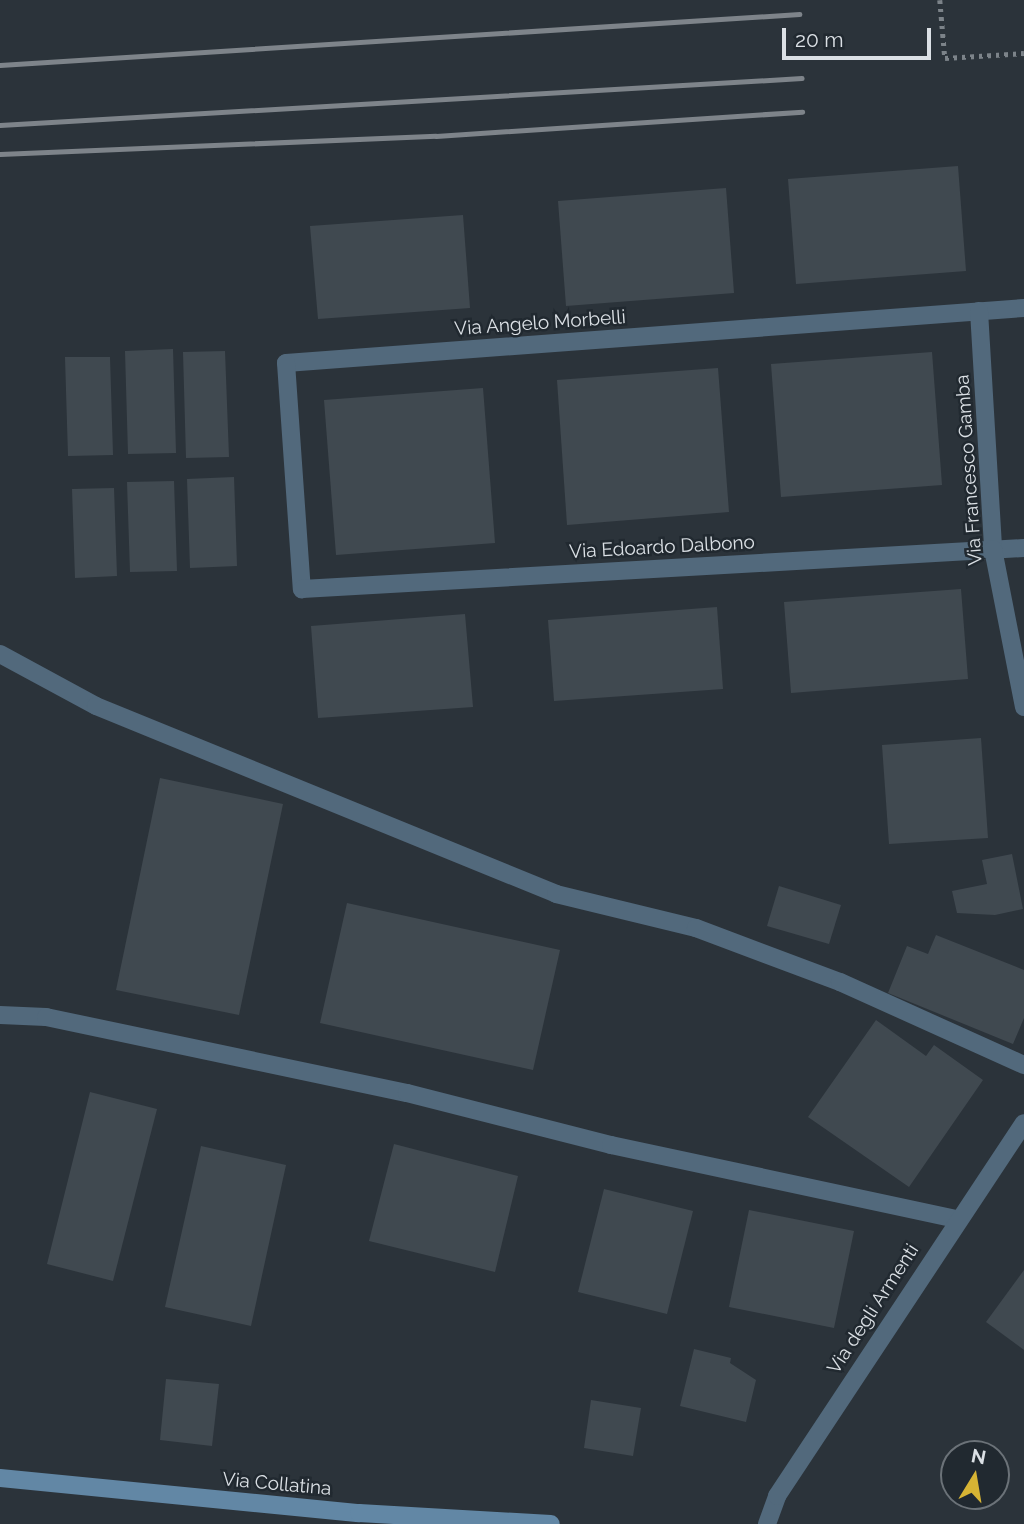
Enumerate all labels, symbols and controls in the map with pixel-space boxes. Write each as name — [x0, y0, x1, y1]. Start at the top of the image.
scale bar — [786, 14, 935, 58]
text: 20 m — [795, 27, 843, 52]
street label: Via Angelo Morbelli — [453, 306, 627, 340]
street label: Via Francesco Gamba — [951, 374, 987, 566]
street label: Via Edoardo Dalbono — [569, 531, 755, 563]
street label: Via degli Armenti — [822, 1240, 924, 1378]
north arrow — [940, 1440, 1010, 1510]
text: N — [969, 1444, 988, 1469]
street label: Via Collatina — [222, 1468, 332, 1500]

